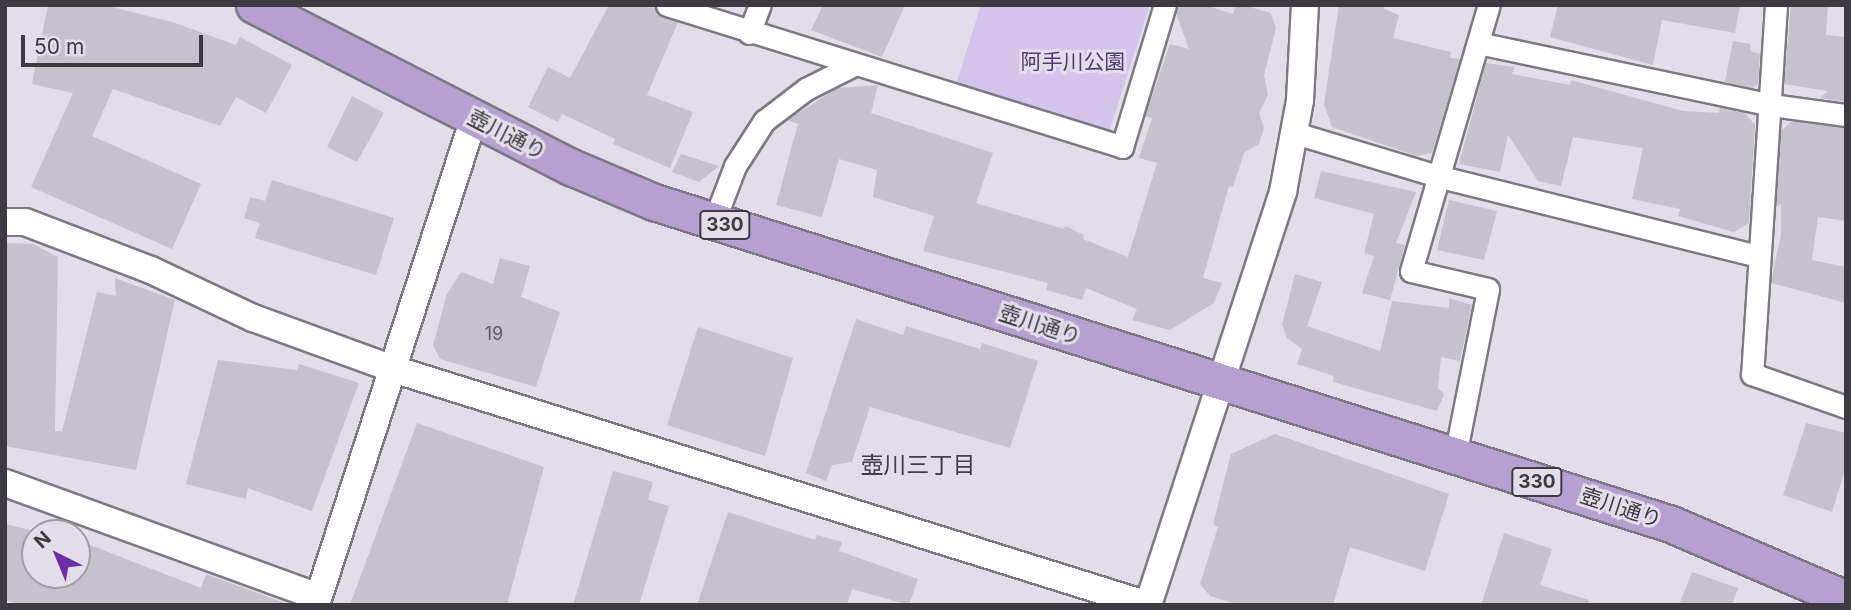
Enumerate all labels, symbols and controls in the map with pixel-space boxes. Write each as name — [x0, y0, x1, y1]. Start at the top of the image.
scale bar — [24, 21, 206, 65]
text: 50 m — [34, 34, 84, 59]
park label: 阿手川公園 — [1021, 49, 1125, 75]
street label: 壺川通り — [464, 105, 550, 165]
road number: 330 — [699, 210, 751, 241]
street label: 壺川通り — [996, 300, 1084, 350]
house number: 19 — [485, 323, 503, 345]
district label: 壺川三丁目 — [861, 451, 975, 479]
road number: 330 — [1511, 467, 1563, 498]
street label: 壺川通り — [1577, 483, 1665, 533]
north arrow — [21, 519, 91, 589]
text: N — [30, 526, 56, 553]

